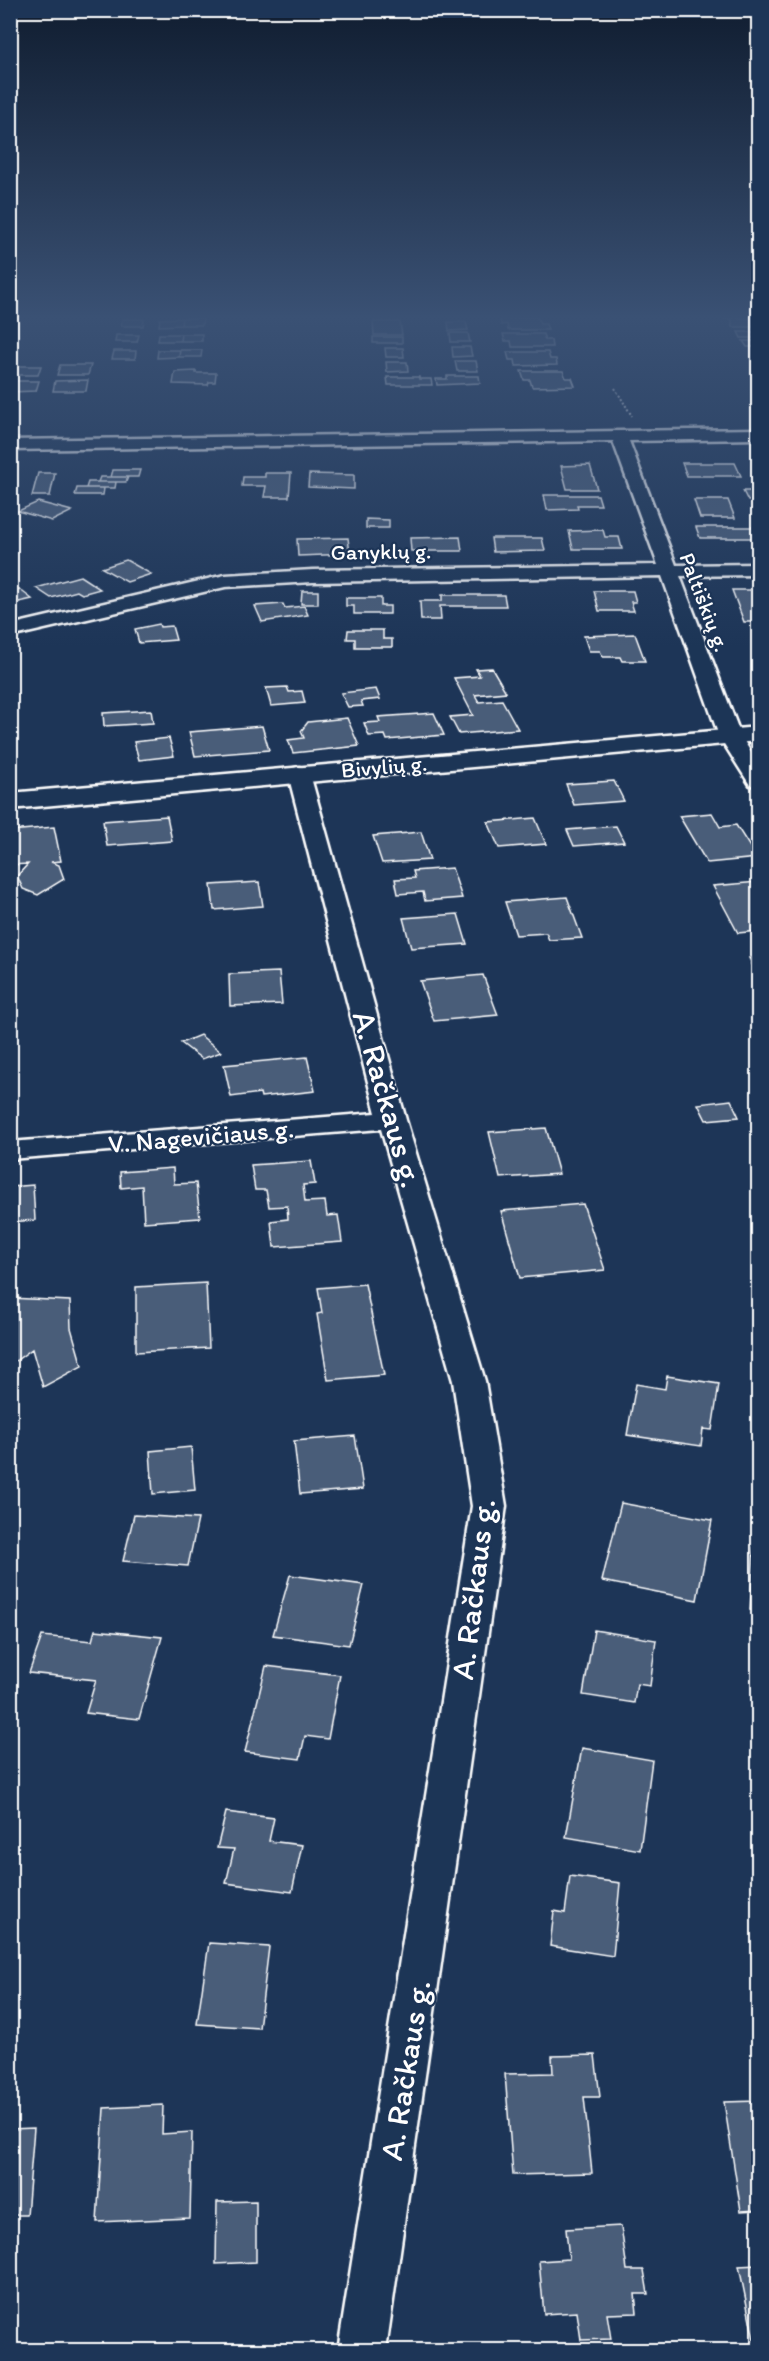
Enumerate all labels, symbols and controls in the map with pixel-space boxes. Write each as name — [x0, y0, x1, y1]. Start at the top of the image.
street label: Ganyklų g. — [330, 537, 432, 566]
street label: Paltiškių g. — [673, 549, 736, 656]
street label: Bivylių g. — [340, 749, 428, 784]
street label: A. Račkaus g. — [345, 1006, 431, 1192]
street label: V. Nagevičiaus g. — [107, 1112, 295, 1160]
street label: A. Račkaus g. — [443, 1496, 503, 1682]
street label: A. Račkaus g. — [372, 1977, 438, 2163]

